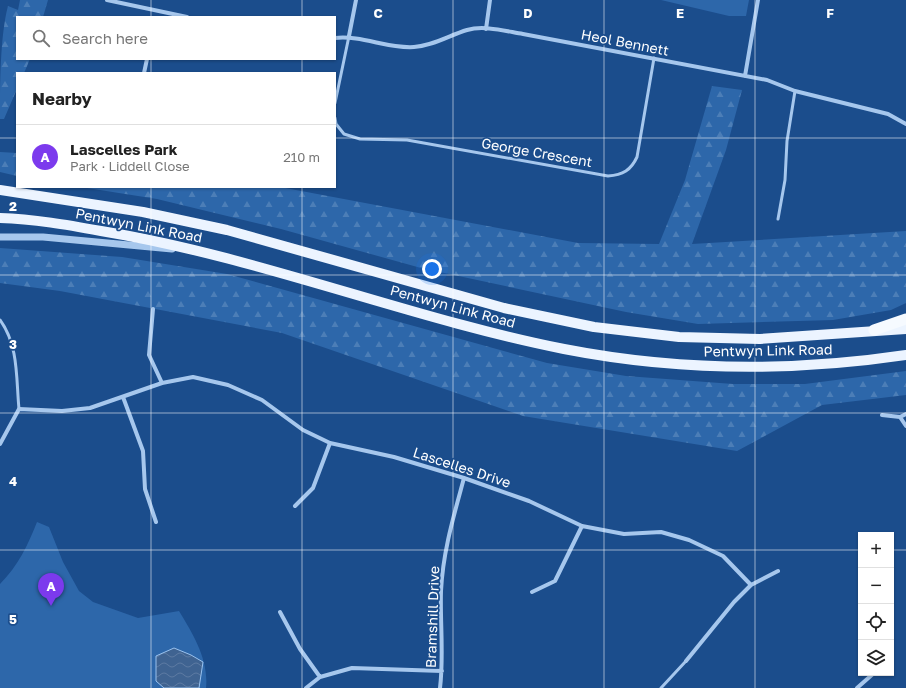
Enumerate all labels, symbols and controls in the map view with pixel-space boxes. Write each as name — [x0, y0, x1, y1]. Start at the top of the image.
text: C — [373, 5, 383, 21]
text: D — [523, 5, 533, 21]
text: E — [676, 5, 684, 21]
text: F — [826, 5, 834, 21]
search box — [16, 16, 336, 60]
street label: Heol Bennett — [580, 25, 670, 59]
icon: search — [30, 27, 52, 49]
text: Search here — [62, 29, 148, 47]
text: Nearby — [32, 88, 92, 109]
street label: George Crescent — [480, 134, 594, 170]
text: Lascelles Park — [70, 140, 177, 158]
text: A — [40, 149, 50, 165]
text: 210 m — [283, 149, 320, 165]
text: Park · Liddell Close — [70, 158, 190, 174]
text: 2 — [9, 198, 17, 214]
street label: Pentwyn Link Road — [74, 204, 204, 246]
your location — [422, 259, 442, 279]
street label: Pentwyn Link Road — [389, 281, 517, 331]
text: 3 — [9, 336, 17, 352]
street label: Pentwyn Link Road — [703, 340, 833, 360]
street label: Lascelles Drive — [411, 443, 513, 491]
text: 4 — [9, 473, 17, 489]
map controls — [858, 532, 894, 676]
button: + — [858, 532, 894, 568]
street label: Bramshill Drive — [422, 566, 442, 668]
button: − — [858, 568, 894, 604]
pin: A — [38, 573, 64, 606]
button: locate — [858, 604, 894, 640]
text: 5 — [9, 611, 17, 627]
button: layers — [858, 640, 894, 676]

